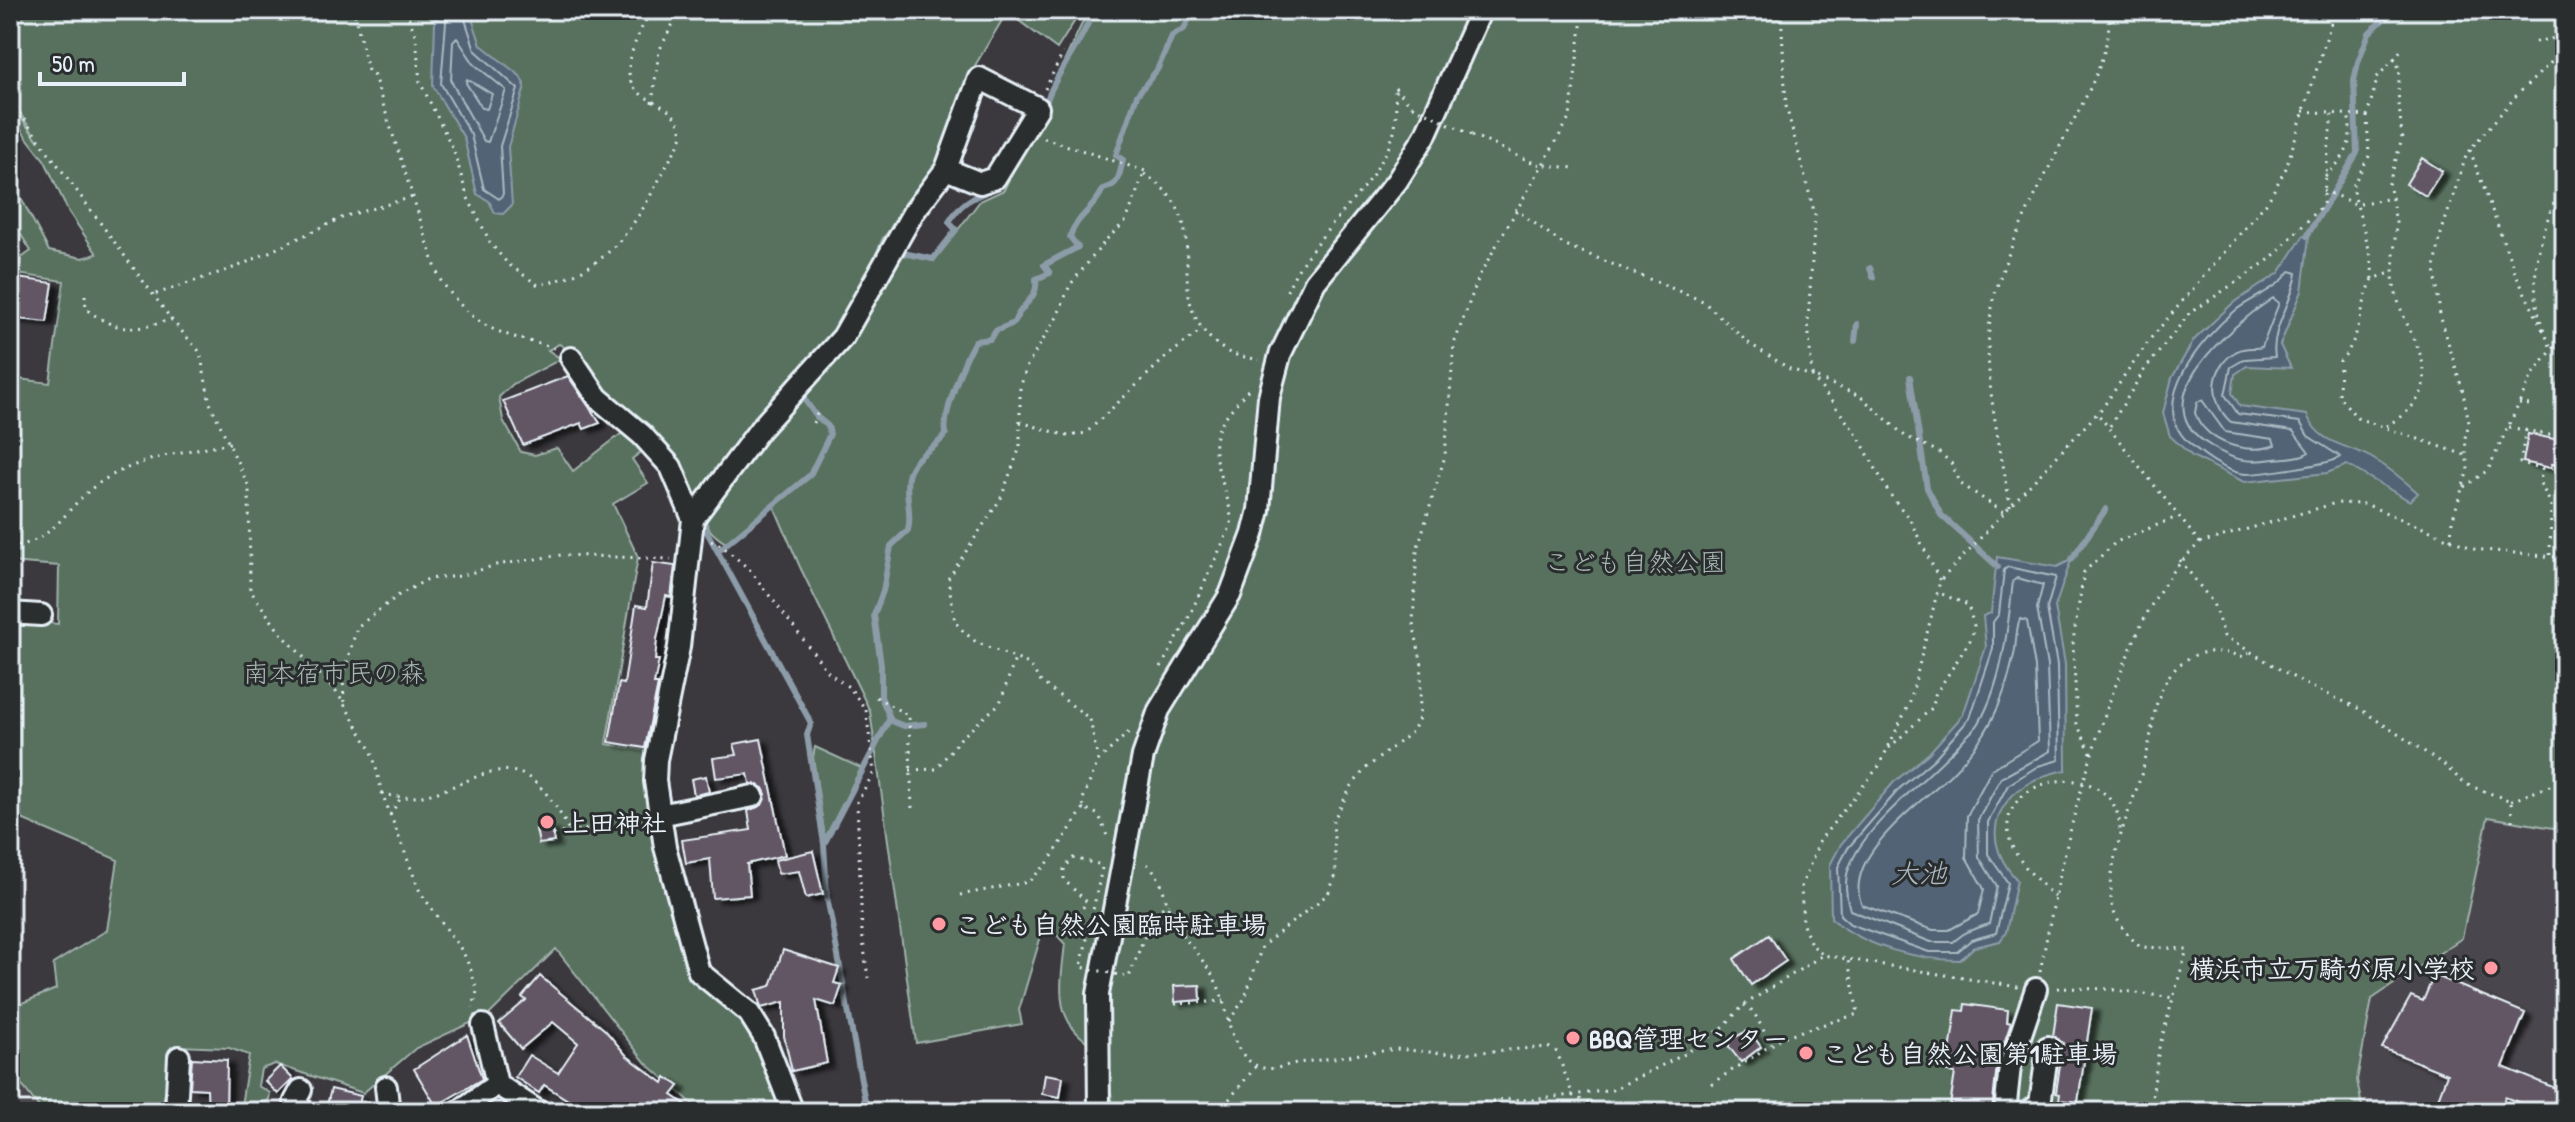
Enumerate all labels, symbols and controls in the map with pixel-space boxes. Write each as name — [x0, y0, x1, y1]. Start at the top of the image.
scale bar — [40, 36, 184, 86]
text: 50 m — [52, 47, 95, 79]
park label: こども自然公園 — [1544, 544, 1726, 579]
park label: 南本宿市民の森 — [243, 655, 425, 690]
place label: 上田神社 — [563, 805, 667, 840]
marker: 上田神社 — [538, 813, 556, 831]
water label: 大池 — [1891, 854, 1948, 892]
place label: こども自然公園臨時駐車場 — [955, 907, 1267, 942]
marker: こども自然公園臨時駐車場 — [930, 915, 948, 933]
place label: 横浜市立万騎が原小学校 — [2189, 951, 2475, 986]
marker: 横浜市立万騎が原小学校 — [2482, 959, 2500, 977]
place label: BBQ管理センター — [1589, 1021, 1788, 1056]
marker: BBQ管理センター — [1564, 1029, 1582, 1047]
place label: こども自然公園第1駐車場 — [1822, 1036, 2117, 1071]
marker: こども自然公園第1駐車場 — [1797, 1044, 1815, 1062]

